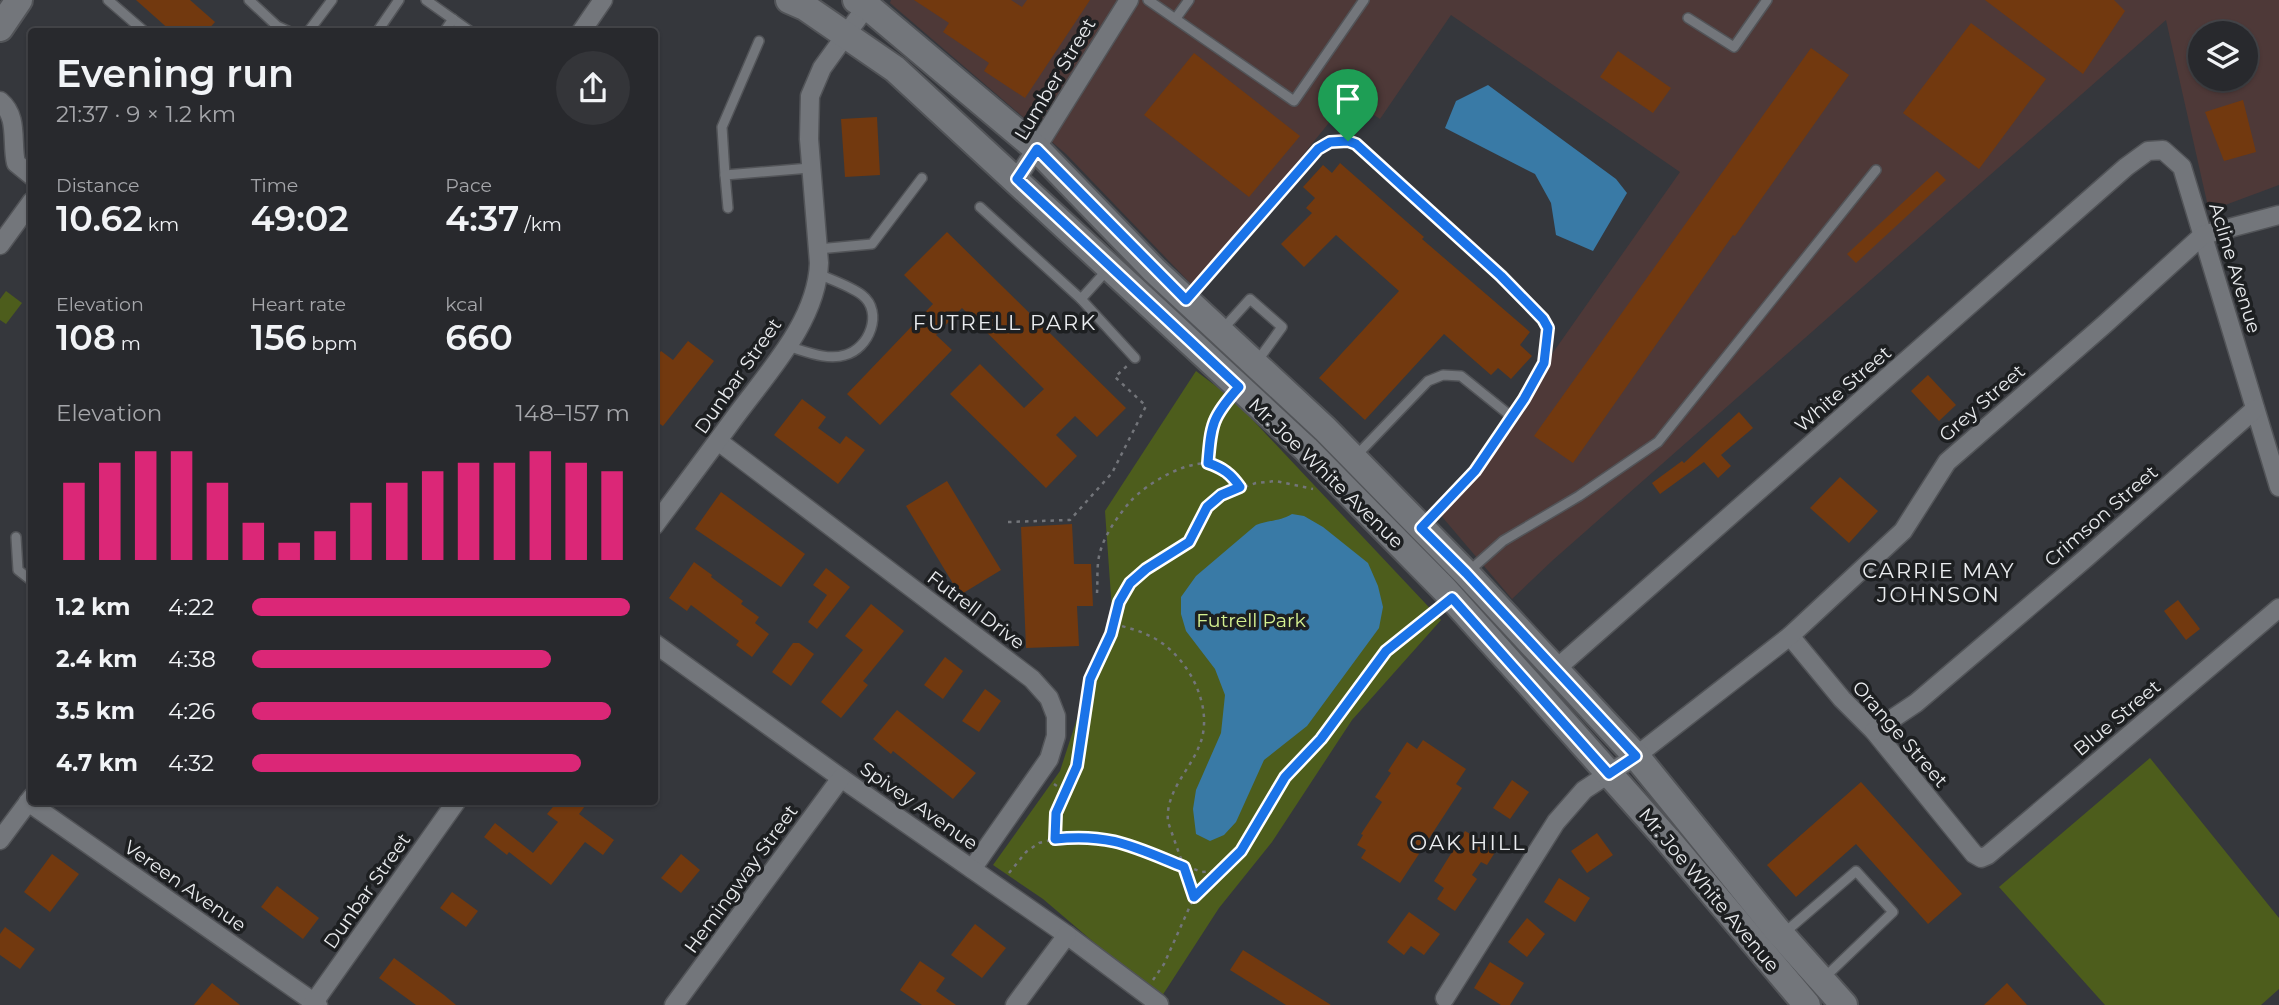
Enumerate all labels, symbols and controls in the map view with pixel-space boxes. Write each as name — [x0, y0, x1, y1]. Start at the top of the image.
street label: Lumber Street — [1010, 14, 1101, 144]
map controls — [2188, 21, 2258, 91]
button: layers — [2188, 21, 2258, 91]
text: Evening run — [56, 50, 294, 97]
button: share — [556, 51, 630, 125]
pin — [1318, 69, 1378, 141]
icon: arrive — [1329, 80, 1367, 118]
text: 21:37 · 9 × 1.2 km — [56, 100, 236, 128]
text: Distance — [56, 174, 139, 197]
text: Time — [251, 174, 298, 197]
text: Pace — [445, 174, 492, 197]
text: 10.62 — [56, 197, 143, 240]
text: 49:02 — [251, 197, 349, 240]
text: 4:37 — [445, 197, 519, 240]
street label: Acline Avenue — [2204, 200, 2266, 336]
text: km — [143, 213, 179, 236]
text: /km — [519, 213, 562, 236]
text: Elevation — [56, 293, 144, 316]
text: Heart rate — [251, 293, 346, 316]
text: kcal — [445, 293, 483, 316]
district label: FUTRELL PARK — [913, 310, 1097, 335]
street label: Dunbar Street — [690, 314, 786, 438]
text: 108 — [56, 316, 116, 359]
text: 156 — [251, 316, 306, 359]
text: 660 — [445, 316, 513, 359]
text: m — [116, 332, 141, 355]
text: bpm — [306, 332, 357, 355]
street label: White Street — [1790, 341, 1896, 437]
street label: Grey Street — [1934, 359, 2030, 446]
street label: Mr. Joe White Avenue — [1244, 393, 1408, 553]
text: Elevation — [56, 399, 162, 427]
text: 148–157 m — [516, 399, 630, 427]
street label: Crimson Street — [2040, 460, 2163, 571]
district label: CARRIE MAY JOHNSON — [1862, 558, 2016, 607]
street label: Futrell Drive — [923, 566, 1029, 654]
text: 1.2 km — [56, 593, 130, 621]
text: 4:22 — [168, 593, 214, 621]
park label: Futrell Park — [1196, 609, 1306, 632]
text: 2.4 km — [56, 645, 137, 673]
text: 4:38 — [168, 645, 216, 673]
street label: Blue Street — [2069, 675, 2165, 761]
street label: Orange Street — [1847, 676, 1953, 792]
text: 3.5 km — [56, 697, 135, 725]
text: 4:26 — [168, 697, 215, 725]
text: 4.7 km — [56, 749, 138, 777]
text: 4:32 — [168, 749, 214, 777]
street label: Spivey Avenue — [856, 757, 982, 855]
street label: Hemingway Street — [679, 800, 803, 958]
street label: Mr. Joe White Avenue — [1634, 803, 1784, 977]
street label: Dunbar Street — [319, 829, 415, 953]
district label: OAK HILL — [1409, 830, 1527, 855]
street label: Vereen Avenue — [120, 835, 250, 937]

